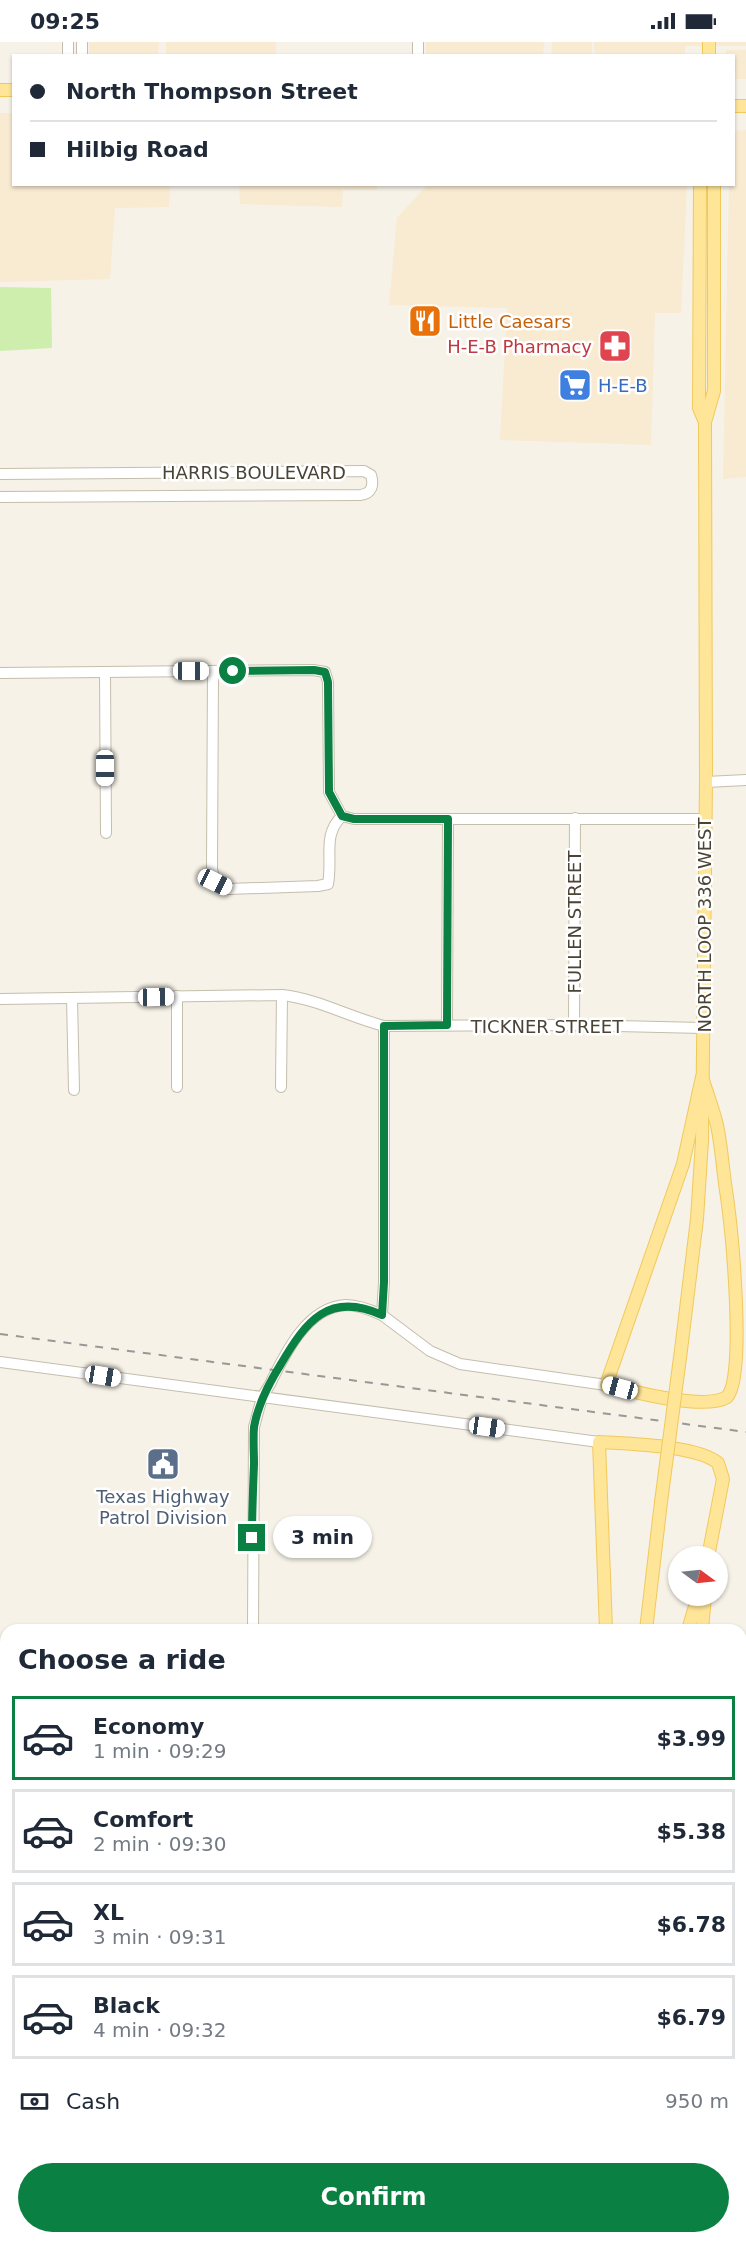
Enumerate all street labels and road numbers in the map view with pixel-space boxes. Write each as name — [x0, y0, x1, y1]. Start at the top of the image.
street label: HARRIS BOULEVARD — [162, 462, 346, 483]
street label: NORTH LOOP 336 WEST — [694, 816, 715, 1033]
street label: FULLEN STREET — [564, 850, 585, 993]
street label: TICKNER STREET — [470, 1016, 624, 1037]

